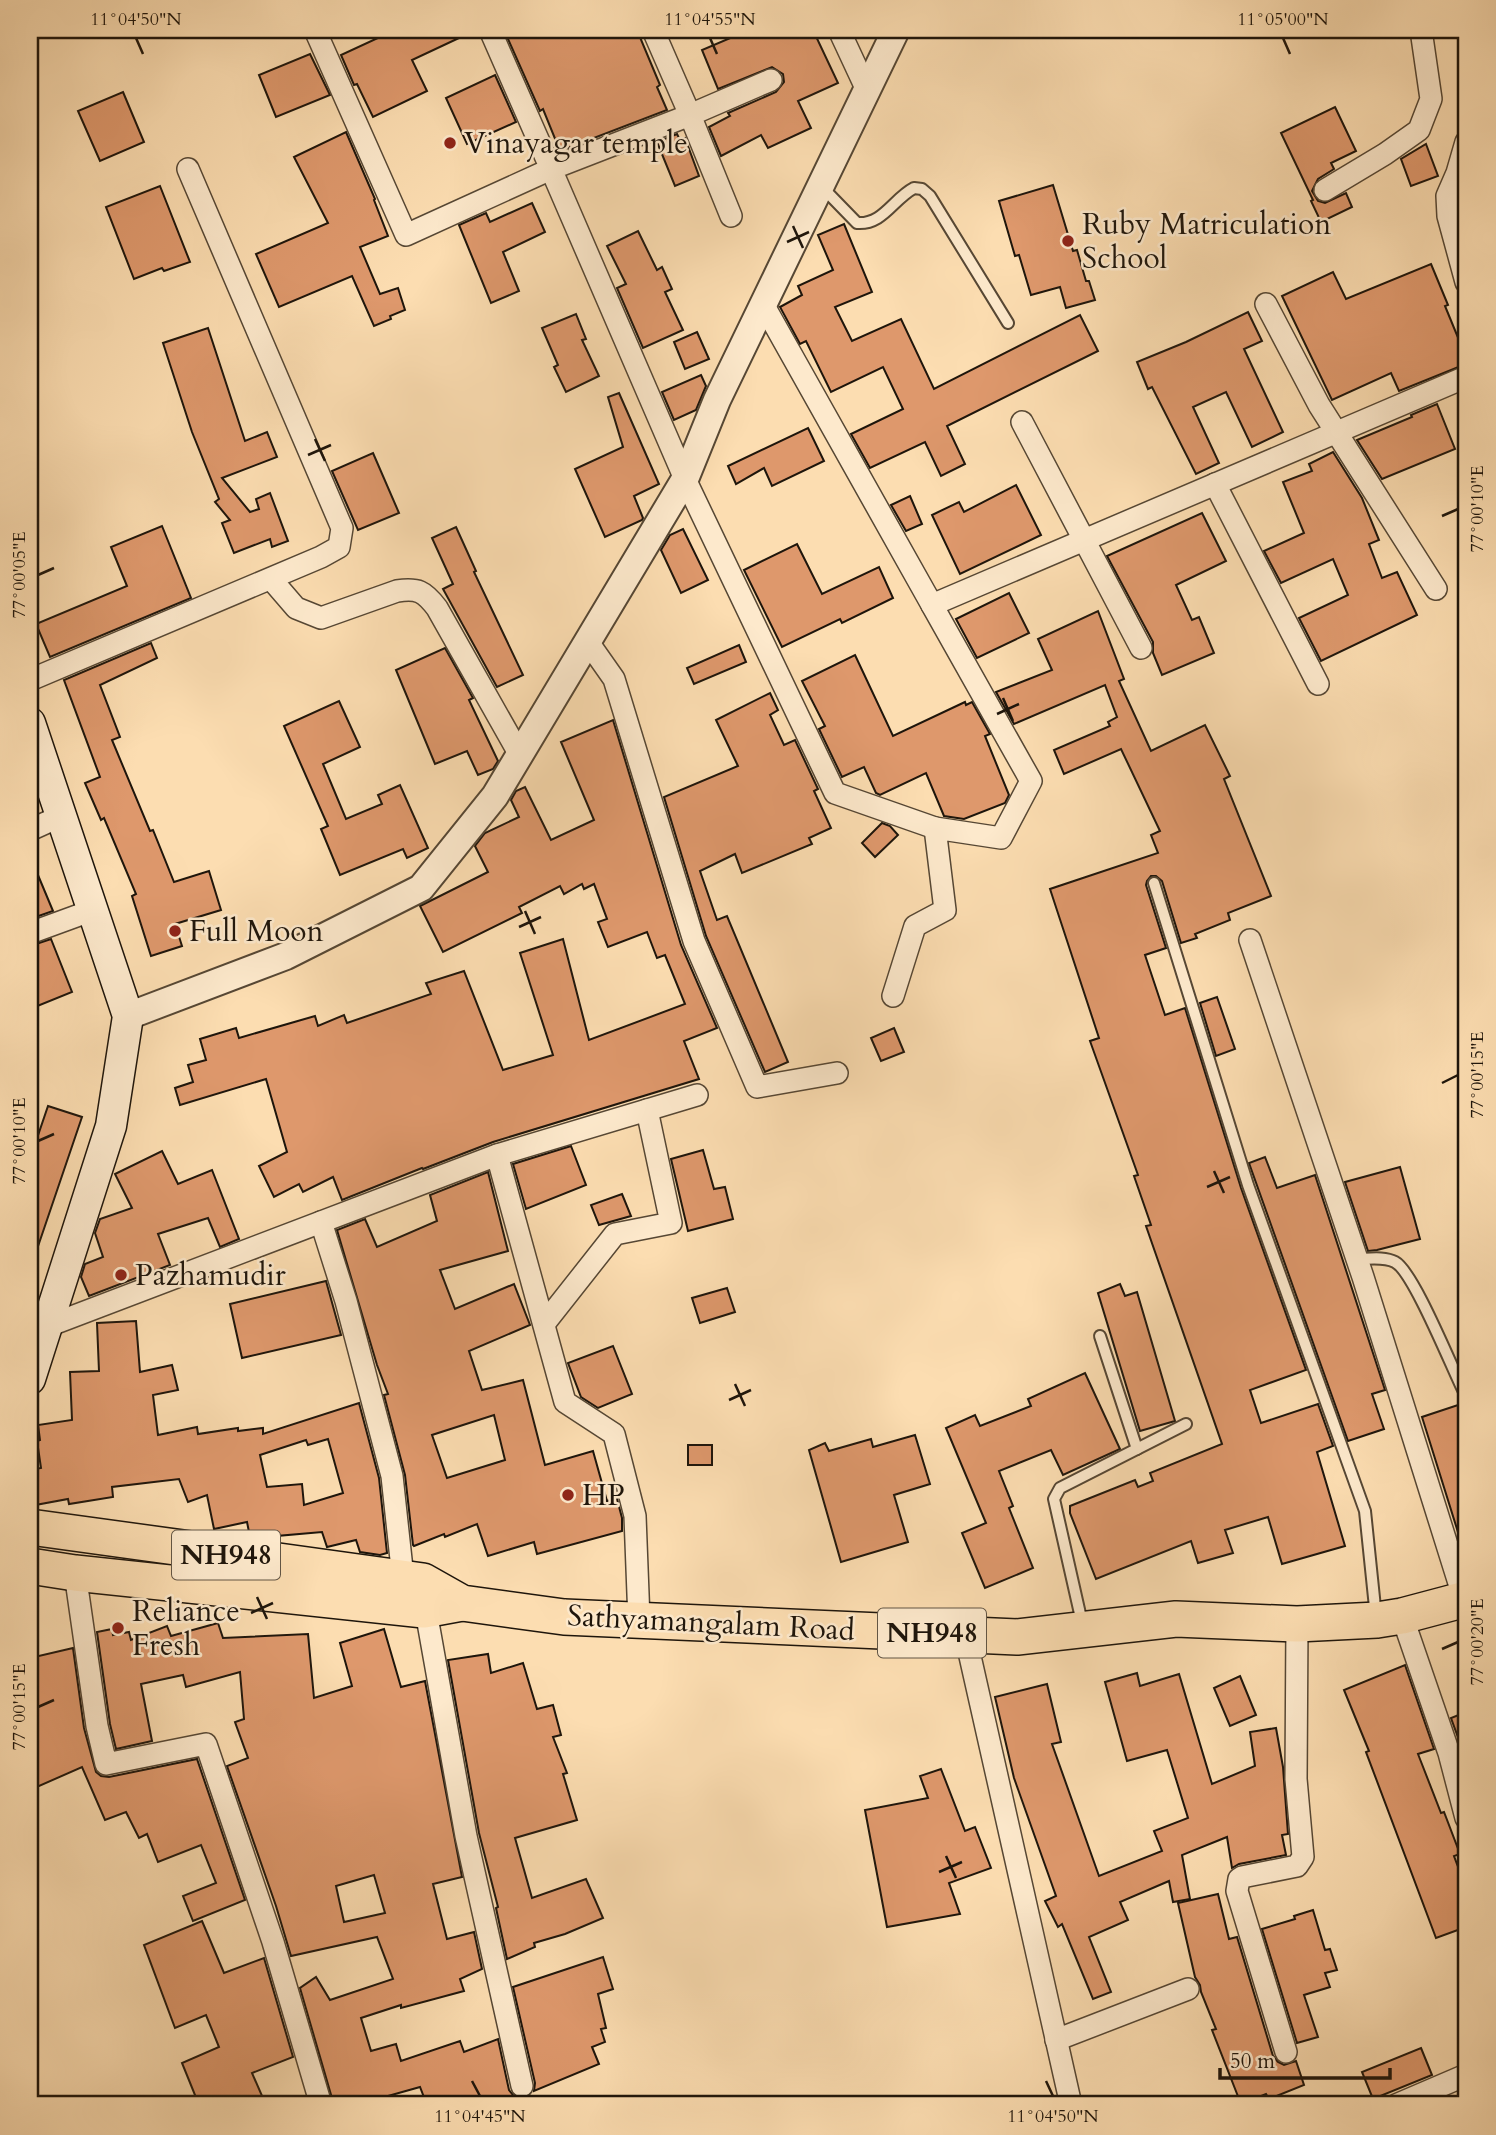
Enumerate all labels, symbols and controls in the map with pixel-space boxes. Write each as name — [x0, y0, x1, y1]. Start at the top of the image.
text: 11°04'50"N — [90, 7, 182, 32]
text: 11°04'55"N — [664, 7, 756, 32]
text: 11°05'00"N — [1237, 7, 1329, 32]
place label: Vinayagar temple — [464, 123, 688, 164]
marker: Vinayagar temple — [442, 135, 458, 151]
place label: Ruby Matriculation School — [1082, 204, 1331, 279]
marker: Ruby Matriculation School — [1060, 233, 1076, 249]
text: 77°00'10"E — [1465, 465, 1490, 553]
text: 77°00'05"E — [7, 531, 32, 619]
place label: Full Moon — [189, 911, 324, 952]
marker: Full Moon — [167, 923, 183, 939]
text: 77°00'15"E — [1465, 1031, 1490, 1119]
text: 77°00'10"E — [7, 1097, 32, 1185]
place label: Pazhamudir — [135, 1255, 286, 1296]
marker: Pazhamudir — [113, 1267, 129, 1283]
place label: HP — [582, 1475, 625, 1516]
marker: HP — [560, 1487, 576, 1503]
road number: NH948 — [172, 1530, 280, 1580]
place label: Reliance Fresh — [132, 1591, 240, 1666]
street label: Sathyamangalam Road — [566, 1595, 856, 1651]
text: 77°00'20"E — [1465, 1598, 1490, 1686]
road number: NH948 — [878, 1608, 986, 1658]
marker: Reliance Fresh — [110, 1620, 126, 1636]
text: 77°00'15"E — [7, 1663, 32, 1751]
scale bar — [1220, 2037, 1389, 2081]
text: 50 m — [1230, 2047, 1275, 2076]
text: 11°04'45"N — [434, 2104, 526, 2129]
text: 11°04'50"N — [1007, 2104, 1099, 2129]

